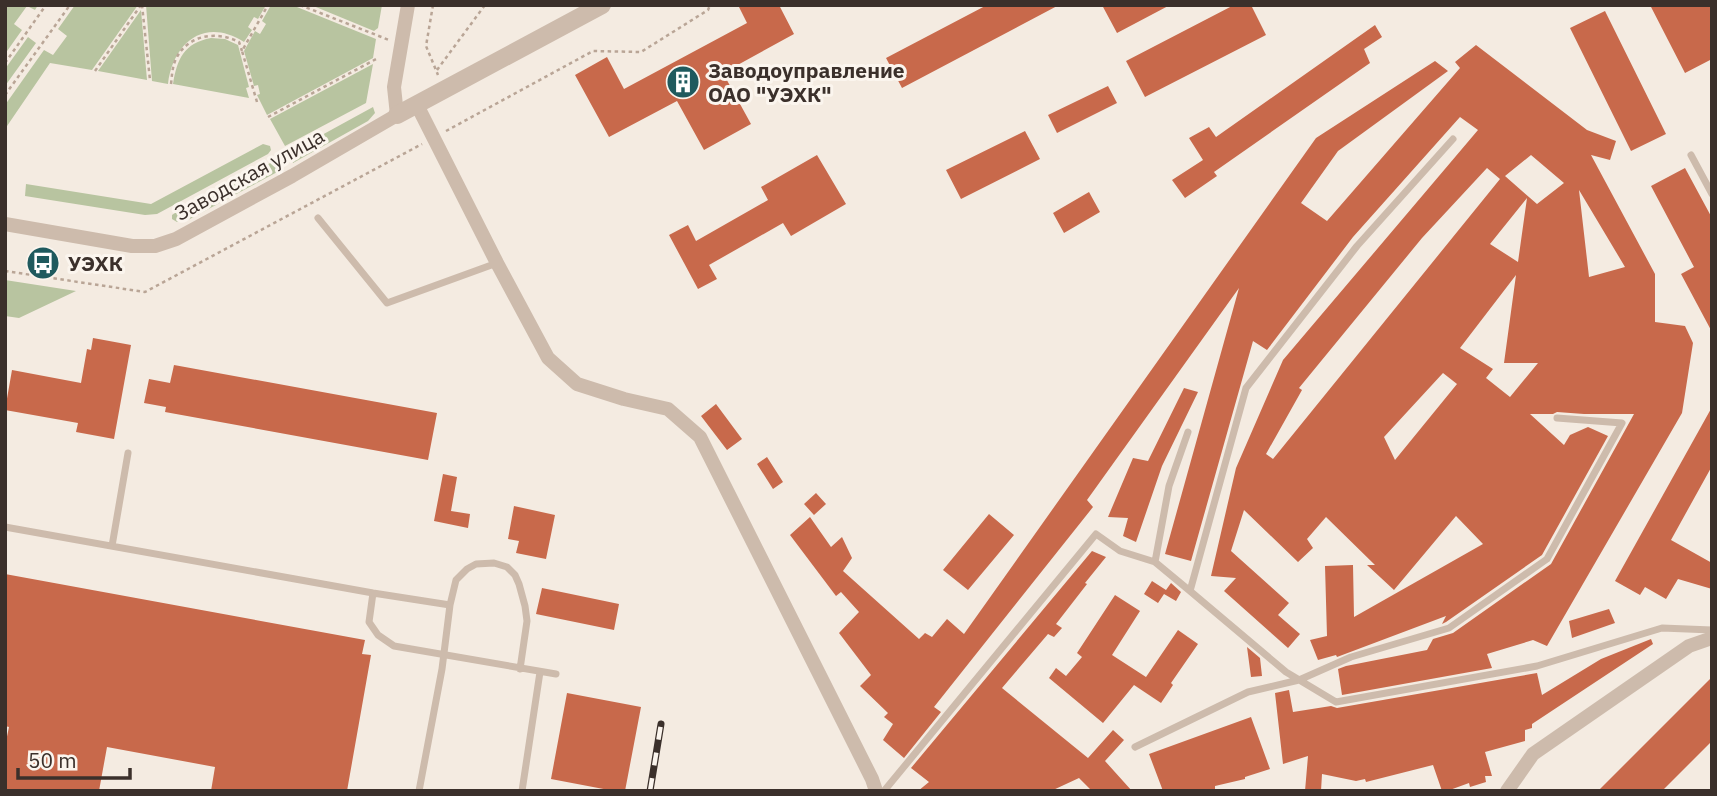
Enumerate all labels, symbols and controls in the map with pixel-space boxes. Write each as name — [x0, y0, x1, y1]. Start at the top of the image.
place label: Заводоуправление ОАО "УЭХК" — [708, 56, 905, 108]
building icon: Заводоуправление ОАО "УЭХК" — [664, 63, 702, 101]
street label: Заводская улица — [169, 121, 329, 227]
bus stop icon: УЭХК — [24, 244, 62, 282]
place label: УЭХК — [68, 249, 123, 277]
scale bar — [18, 736, 130, 780]
text: 50 m — [28, 746, 77, 774]

